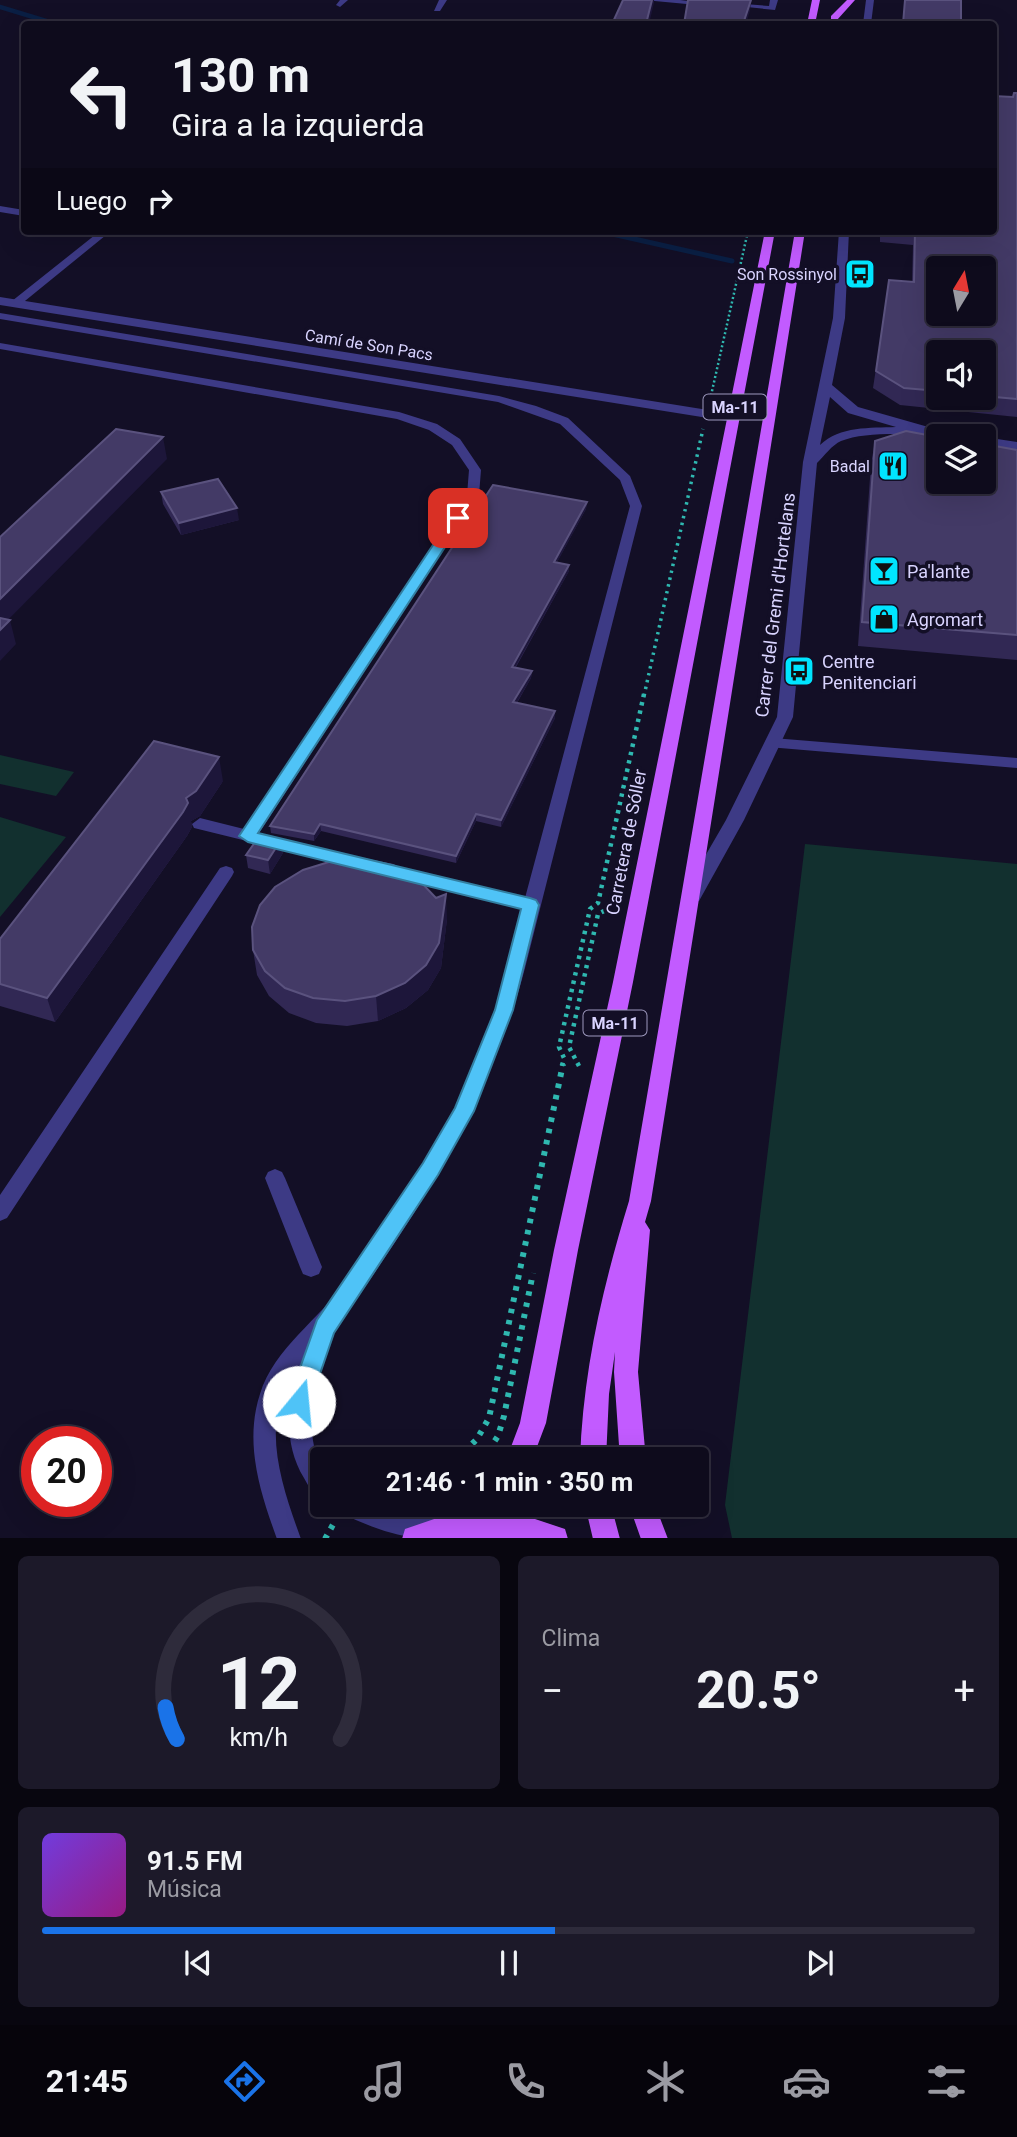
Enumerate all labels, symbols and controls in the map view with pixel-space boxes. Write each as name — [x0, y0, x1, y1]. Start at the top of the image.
text: 130 m — [171, 47, 310, 104]
icon: left — [56, 49, 147, 140]
text: Gira a la izquierda — [171, 106, 425, 144]
icon: right — [141, 182, 179, 220]
text: Luego — [56, 186, 127, 216]
north arrow — [926, 256, 996, 326]
map controls — [926, 256, 996, 494]
bus stop icon: Son Rossinyol — [843, 257, 877, 291]
place label: Son Rossinyol — [737, 265, 837, 284]
street label: Camí de Son Pacs — [304, 326, 434, 364]
button: sound — [926, 340, 996, 410]
road number: Ma-11 — [704, 394, 766, 420]
button: layers — [926, 424, 996, 494]
restaurant icon: Badal — [876, 449, 910, 483]
place label: Badal — [830, 457, 870, 476]
pin — [428, 488, 488, 548]
street label: Carrer del Gremi d'Hortelans — [751, 491, 799, 719]
icon: arrive — [439, 499, 477, 537]
bar icon: Pa'lante — [867, 554, 901, 588]
place label: Pa'lante — [907, 561, 970, 582]
shop icon: Agromart — [867, 602, 901, 636]
place label: Agromart — [907, 609, 983, 630]
place label: Centre Penitenciari — [822, 651, 917, 693]
bus stop icon: Centre Penitenciari — [782, 654, 816, 688]
street label: Carretera de Sóller — [602, 767, 650, 917]
road number: Ma-11 — [584, 1010, 646, 1036]
position arrow — [262, 1365, 336, 1439]
speed limit sign: 20 — [21, 1426, 112, 1517]
text: 21:46 · 1 min · 350 m — [386, 1467, 633, 1497]
text: Clima — [542, 1625, 600, 1652]
text: 12 — [217, 1641, 301, 1727]
text: 20.5° — [696, 1660, 821, 1721]
text: − — [542, 1669, 563, 1713]
text: + — [953, 1669, 975, 1713]
text: km/h — [229, 1722, 288, 1751]
text: 91.5 FM — [147, 1846, 243, 1876]
text: Música — [147, 1876, 222, 1903]
icon: previous — [179, 1944, 217, 1982]
icon: pause — [490, 1944, 528, 1982]
icon: next — [801, 1944, 839, 1982]
icon: directions — [220, 2057, 269, 2106]
icon: music — [360, 2057, 409, 2106]
icon: phone — [501, 2057, 550, 2106]
icon: climate — [641, 2057, 690, 2106]
icon: car — [782, 2057, 831, 2106]
icon: filters — [922, 2057, 971, 2106]
text: 21:45 — [46, 2062, 128, 2100]

